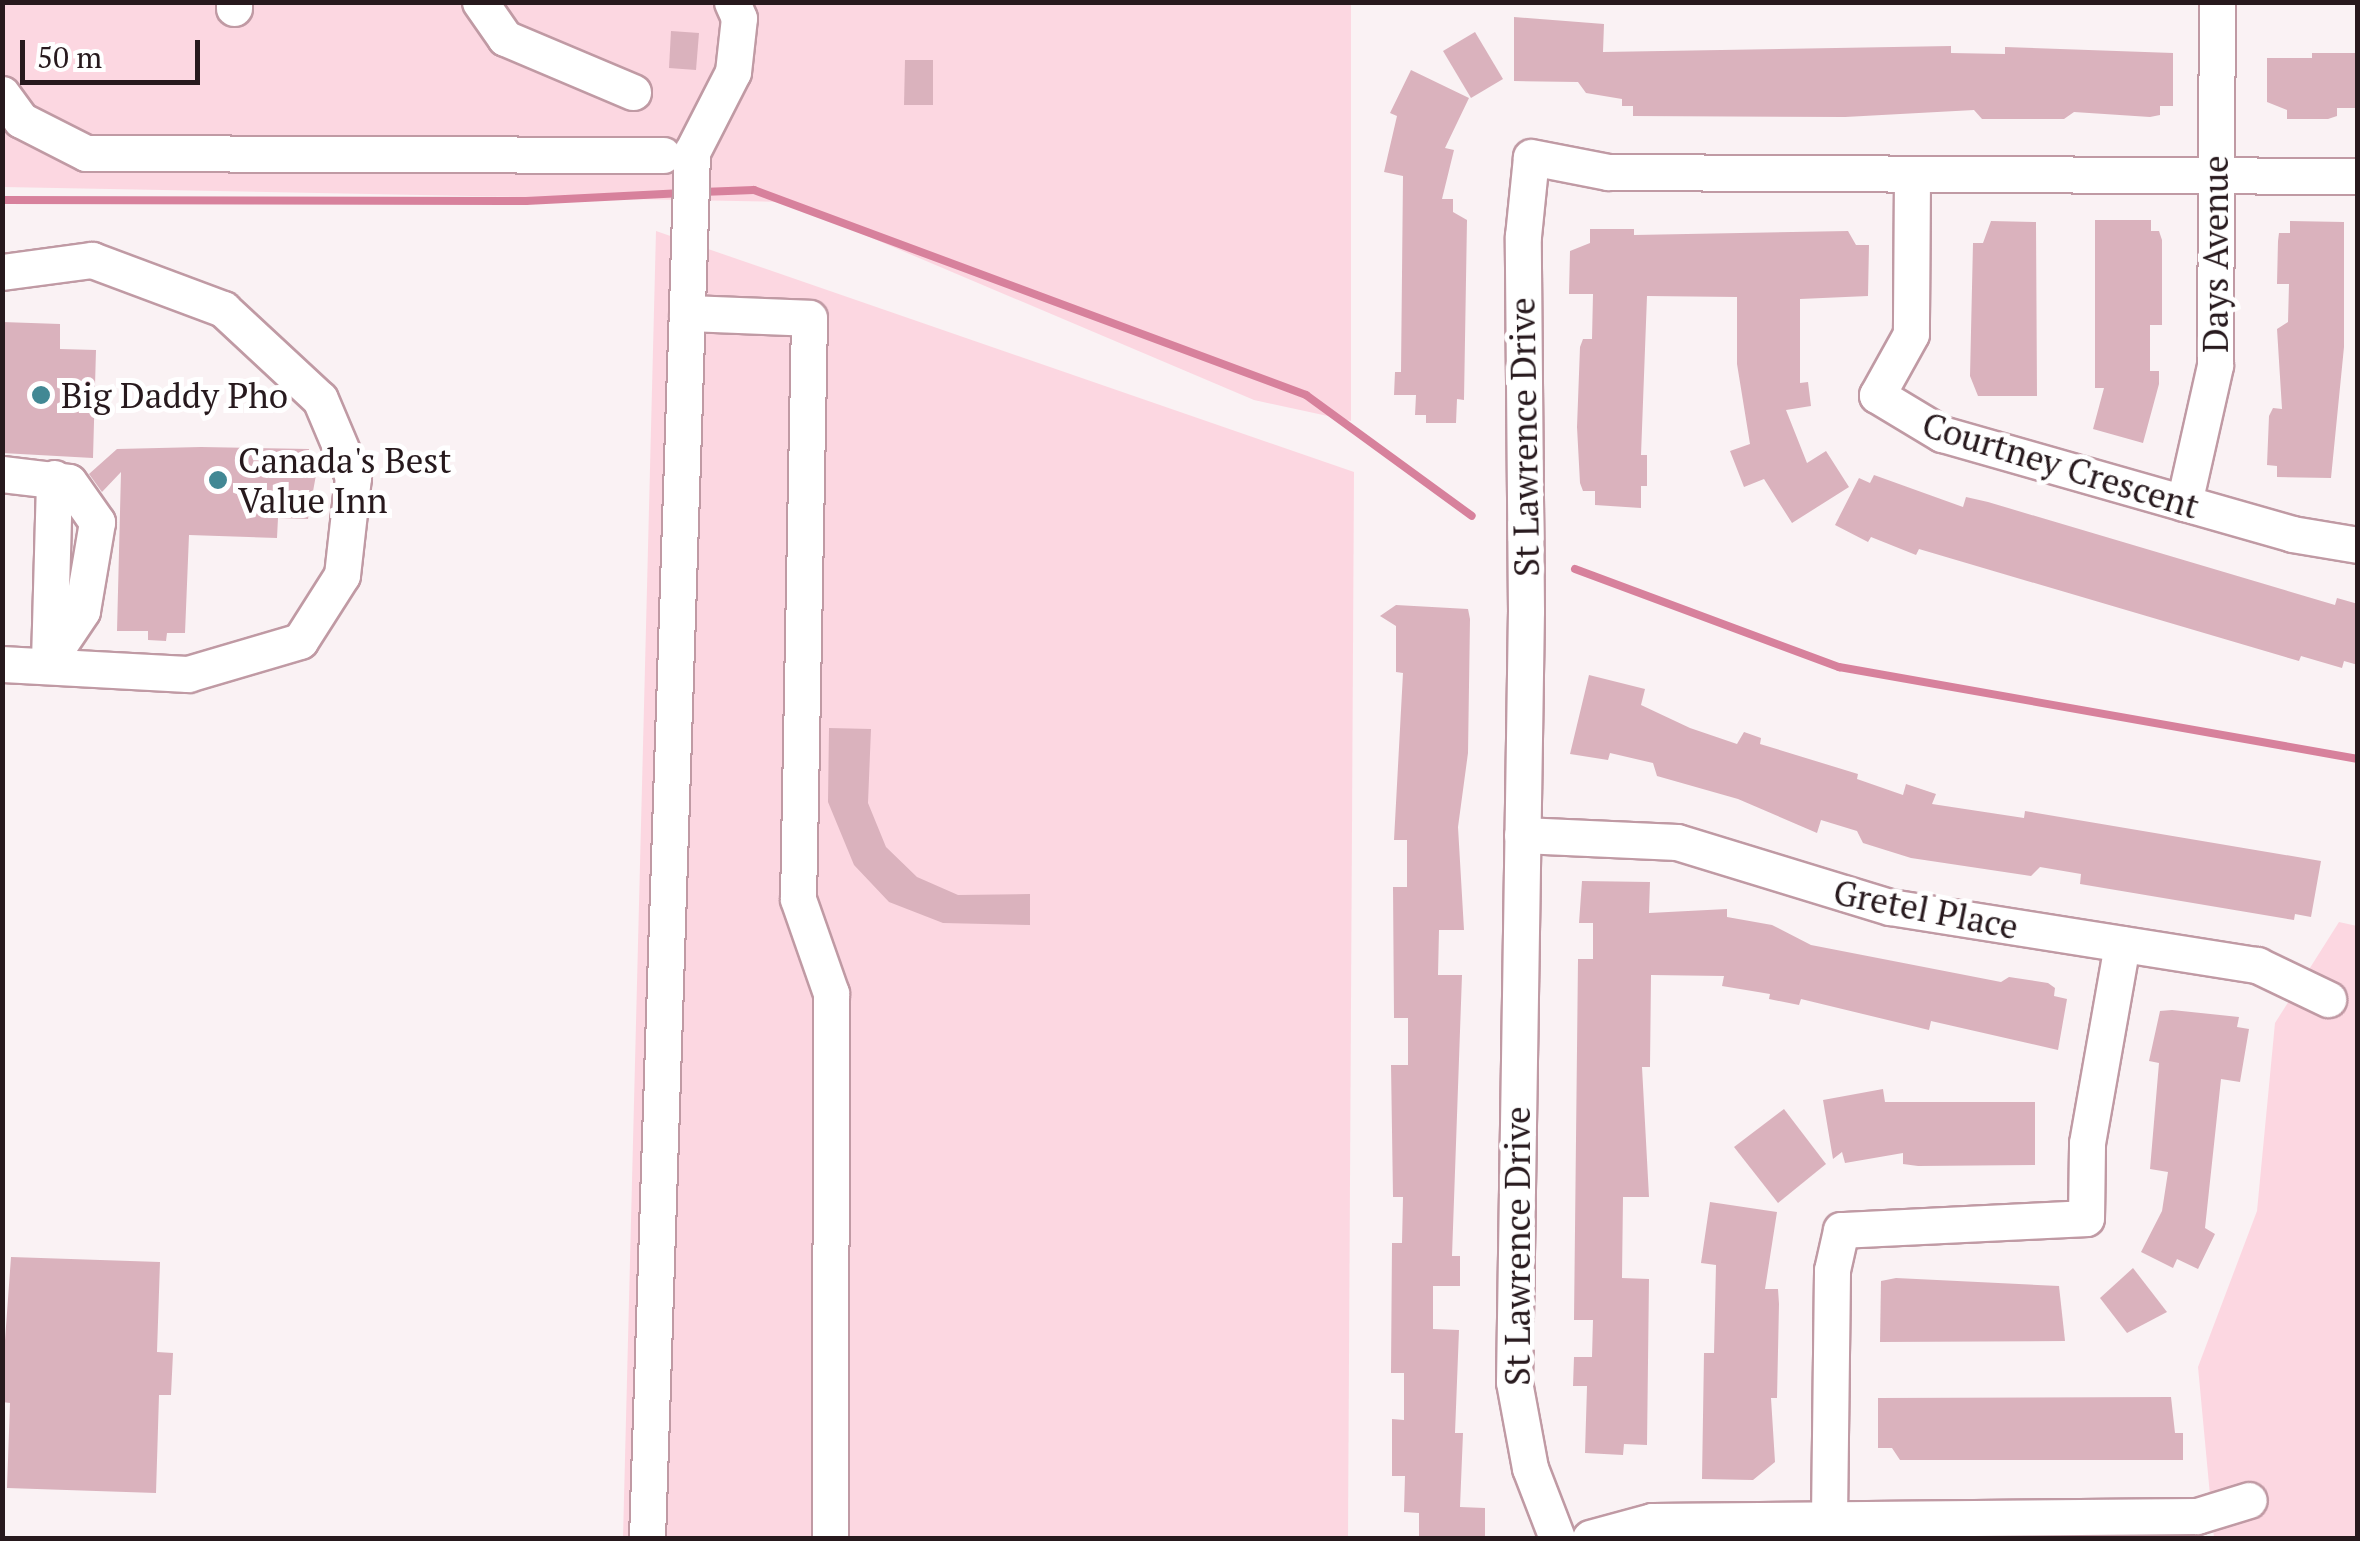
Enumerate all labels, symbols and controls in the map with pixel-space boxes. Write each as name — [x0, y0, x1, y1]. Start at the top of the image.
scale bar — [25, 20, 205, 82]
text: 50 m — [37, 37, 102, 77]
street label: Days Avenue — [2194, 155, 2236, 353]
street label: St Lawrence Drive — [1501, 297, 1547, 577]
place label: Big Daddy Pho — [61, 374, 288, 416]
marker: Big Daddy Pho — [30, 384, 52, 406]
street label: Courtney Crescent — [1917, 403, 2205, 527]
place label: Canada's Best Value Inn — [238, 439, 451, 521]
marker: Canada's Best Value Inn — [207, 469, 229, 491]
street label: Gretel Place — [1830, 871, 2022, 947]
street label: St Lawrence Drive — [1496, 1106, 1538, 1386]

